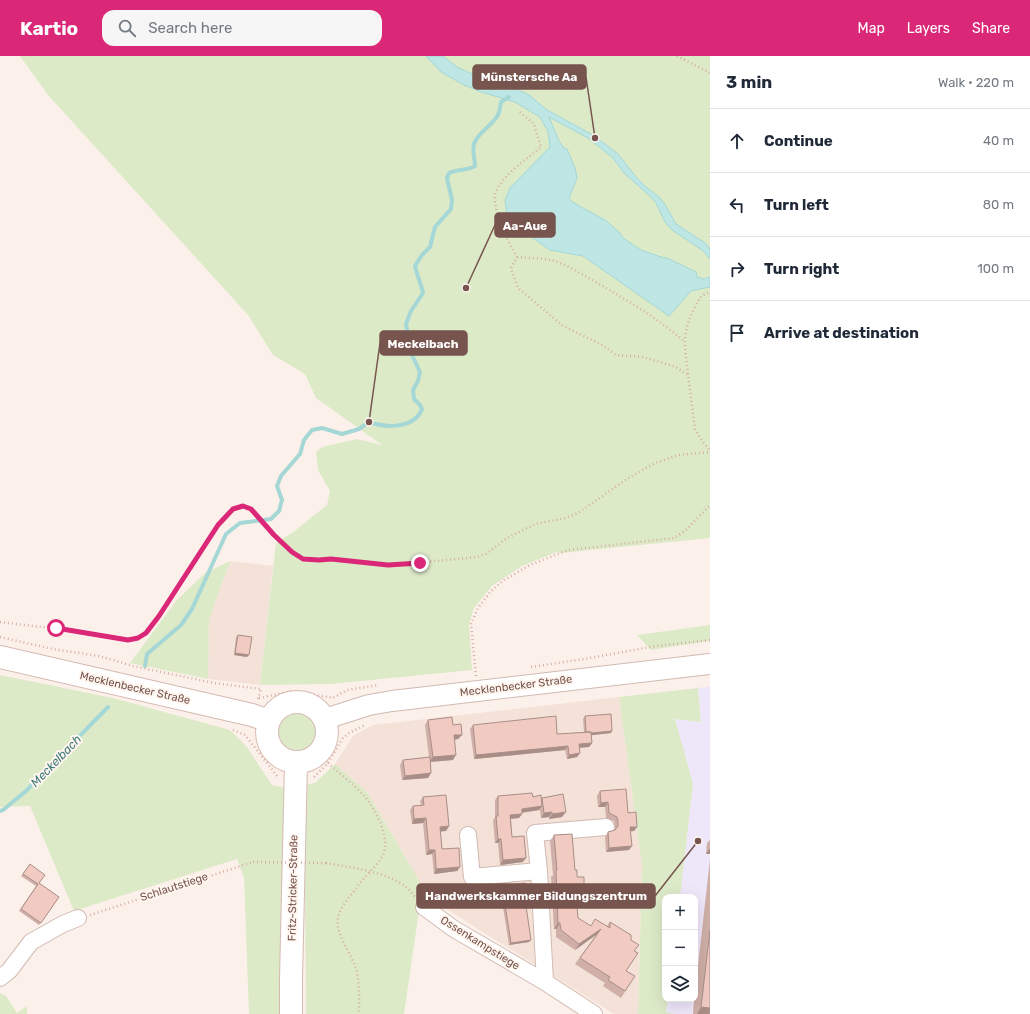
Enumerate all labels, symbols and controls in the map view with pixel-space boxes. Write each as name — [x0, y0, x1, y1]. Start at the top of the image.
search box — [102, 10, 382, 46]
text: Kartio — [20, 17, 78, 40]
icon: search — [116, 17, 138, 39]
text: Search here — [148, 19, 232, 37]
text: Map — [858, 20, 885, 37]
text: Layers — [907, 20, 950, 37]
text: Share — [972, 20, 1010, 37]
callout: Münstersche Aa — [473, 65, 586, 89]
text: Münstersche Aa — [481, 70, 577, 84]
text: 3 min — [726, 72, 772, 92]
text: Walk · 220 m — [938, 75, 1014, 90]
icon: ahead — [726, 130, 748, 152]
text: Continue — [764, 132, 833, 150]
text: 40 m — [983, 133, 1014, 148]
icon: left — [726, 194, 748, 216]
text: Turn left — [764, 196, 829, 214]
text: 80 m — [983, 197, 1014, 212]
callout: Aa-Aue — [495, 213, 555, 237]
text: Aa-Aue — [503, 219, 547, 233]
icon: right — [726, 258, 748, 280]
text: Turn right — [764, 260, 839, 278]
text: 100 m — [977, 261, 1014, 276]
icon: arrive — [726, 322, 748, 344]
text: Arrive at destination — [764, 324, 919, 342]
callout: Meckelbach — [380, 331, 467, 355]
text: Meckelbach — [388, 337, 459, 351]
route end — [411, 554, 429, 572]
route start — [47, 619, 65, 637]
street label: Mecklenbecker Straße — [78, 669, 192, 707]
street label: Mecklenbecker Straße — [459, 673, 573, 699]
water label: Meckelbach — [28, 732, 84, 790]
street label: Fritz-Stricker-Straße — [286, 835, 300, 941]
street label: Schlautstiege — [138, 870, 210, 904]
callout: Handwerkskammer Bildungszentrum — [417, 884, 655, 908]
text: Handwerkskammer Bildungszentrum — [425, 889, 647, 903]
map controls — [662, 894, 698, 1002]
button: + — [662, 894, 698, 930]
street label: Ossenkampstiege — [438, 913, 522, 973]
button: − — [662, 930, 698, 966]
button: layers — [662, 966, 698, 1002]

